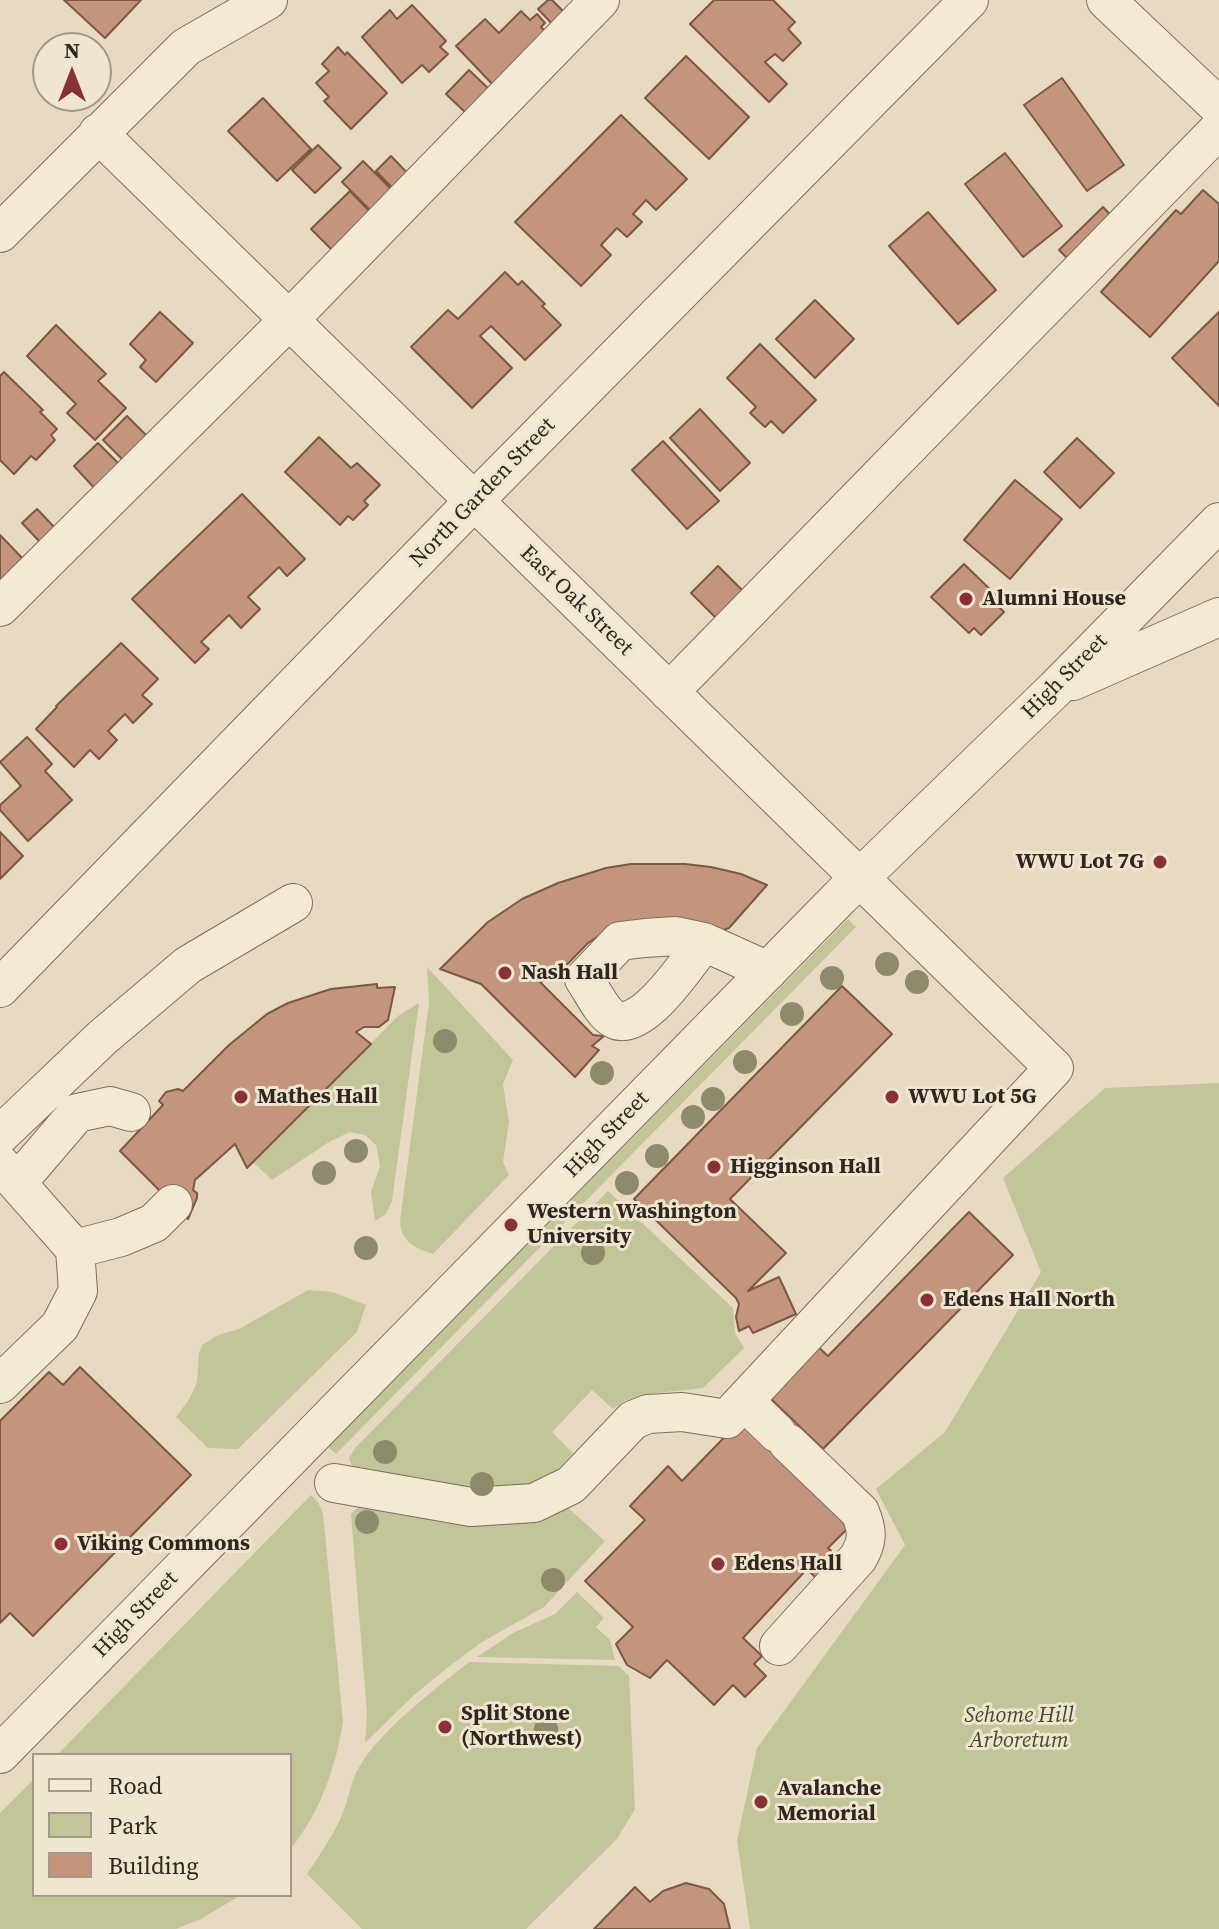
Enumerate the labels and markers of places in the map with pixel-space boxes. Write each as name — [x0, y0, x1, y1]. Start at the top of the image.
place label: Alumni House — [982, 586, 1126, 612]
marker: Alumni House — [957, 590, 975, 608]
place label: WWU Lot 7G — [1015, 849, 1144, 875]
marker: WWU Lot 7G — [1151, 853, 1169, 871]
place label: Nash Hall — [521, 960, 618, 986]
marker: Nash Hall — [496, 964, 514, 982]
place label: Mathes Hall — [257, 1084, 378, 1110]
place label: WWU Lot 5G — [908, 1084, 1037, 1110]
marker: Mathes Hall — [232, 1088, 250, 1106]
marker: WWU Lot 5G — [883, 1088, 901, 1106]
place label: Higginson Hall — [730, 1154, 881, 1180]
marker: Higginson Hall — [705, 1158, 723, 1176]
place label: Western Washington University — [527, 1199, 737, 1250]
marker: Western Washington University — [502, 1216, 520, 1234]
place label: Edens Hall North — [943, 1287, 1115, 1313]
marker: Edens Hall North — [918, 1291, 936, 1309]
place label: Viking Commons — [77, 1531, 250, 1557]
marker: Viking Commons — [52, 1535, 70, 1553]
place label: Edens Hall — [734, 1551, 842, 1577]
marker: Edens Hall — [709, 1555, 727, 1573]
place label: Split Stone (Northwest) — [461, 1701, 582, 1752]
marker: Split Stone (Northwest) — [436, 1718, 454, 1736]
place label: Avalanche Memorial — [777, 1776, 881, 1828]
marker: Avalanche Memorial — [752, 1793, 770, 1811]

